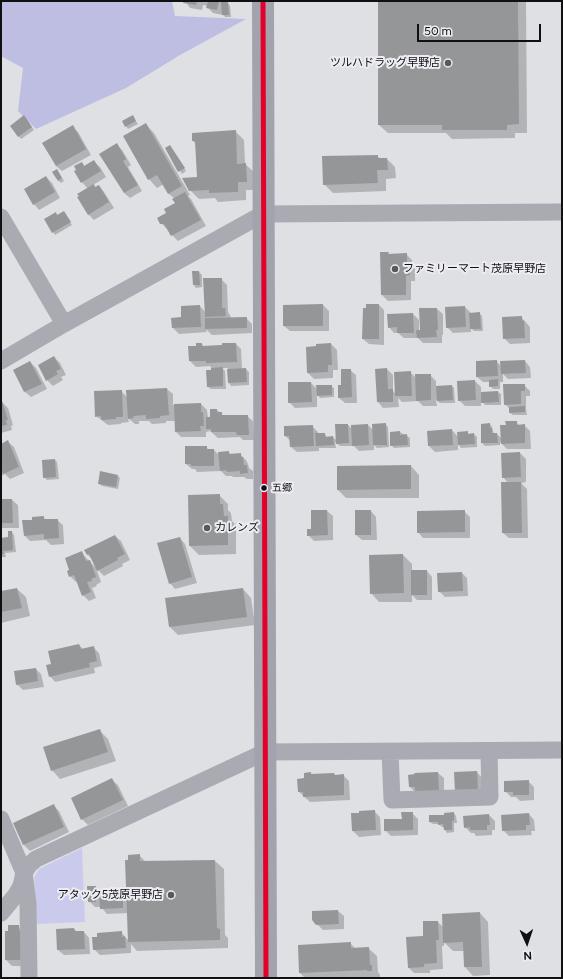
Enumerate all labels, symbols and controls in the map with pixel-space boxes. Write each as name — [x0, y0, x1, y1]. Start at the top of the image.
scale bar — [419, 16, 543, 42]
text: 50 m — [424, 24, 452, 38]
place label: ツルハドラッグ早野店 — [330, 56, 440, 70]
marker: ツルハドラッグ早野店 — [443, 58, 453, 68]
place label: ファミリーマート茂原早野店 — [403, 262, 546, 276]
marker: ファミリーマート茂原早野店 — [390, 264, 400, 274]
place label: 五郷 — [272, 482, 292, 494]
marker: 五郷 — [259, 483, 269, 493]
place label: カレンズ — [215, 521, 259, 535]
marker: カレンズ — [202, 523, 212, 533]
place label: アタック5茂原早野店 — [58, 888, 163, 902]
marker: アタック5茂原早野店 — [166, 890, 176, 900]
north arrow — [507, 923, 547, 963]
text: N — [523, 949, 532, 962]

